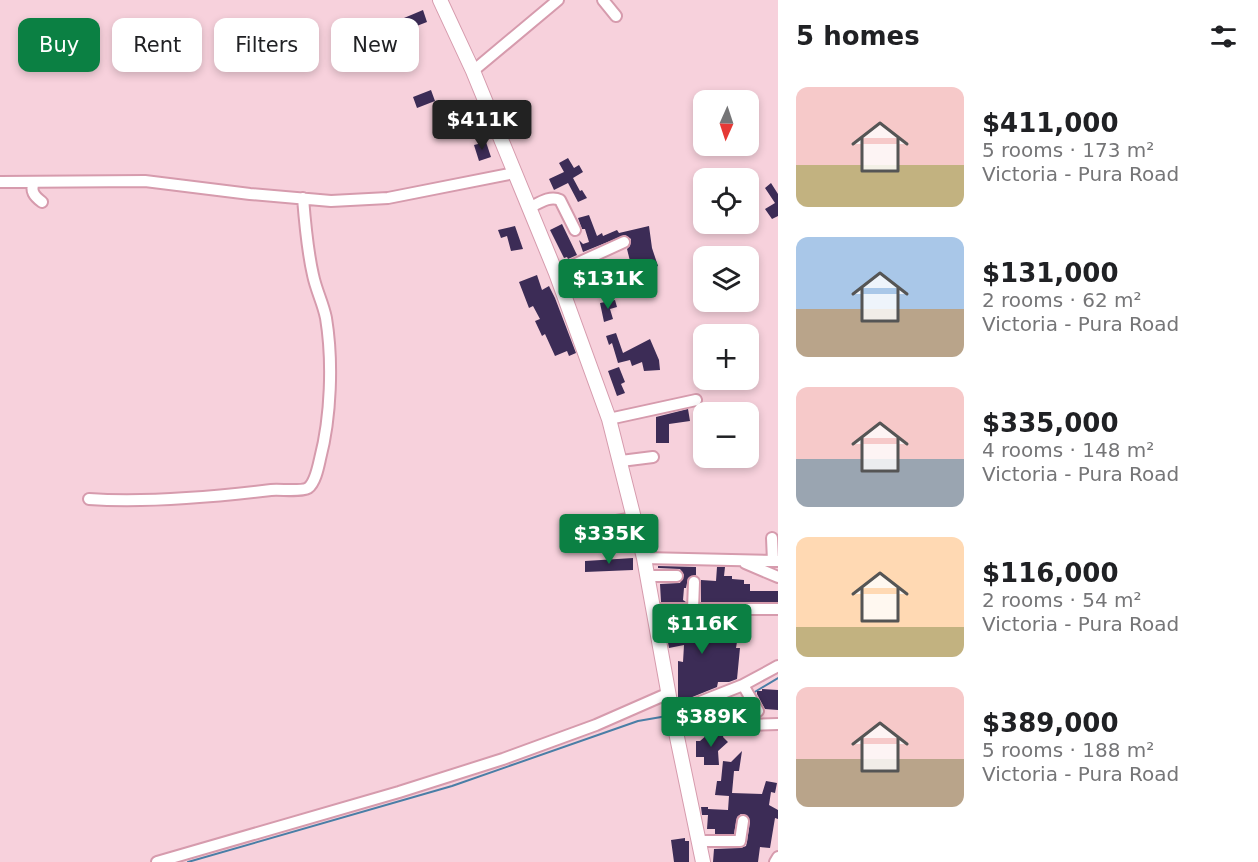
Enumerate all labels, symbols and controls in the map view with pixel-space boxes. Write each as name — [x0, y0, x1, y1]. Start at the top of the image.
chip: Buy — [18, 18, 100, 72]
chip: Rent — [112, 18, 202, 72]
chip: Filters — [214, 18, 319, 72]
chip: New — [331, 18, 419, 72]
icon: filters — [1207, 20, 1240, 53]
text: 5 homes — [796, 21, 920, 51]
north arrow — [693, 90, 759, 156]
map controls — [693, 90, 759, 468]
pin: $411K — [440, 100, 524, 151]
text: $411K — [446, 107, 518, 131]
text: $411,000 — [982, 108, 1119, 138]
icon: home — [844, 111, 916, 183]
text: 5 rooms · 173 m² — [982, 138, 1154, 162]
text: Victoria - Pura Road — [982, 162, 1179, 186]
button: locate — [693, 168, 759, 234]
button: layers — [693, 246, 759, 312]
text: $131,000 — [982, 258, 1119, 288]
pin: $131K — [566, 259, 650, 310]
icon: home — [844, 261, 916, 333]
text: $131K — [572, 266, 644, 290]
text: 2 rooms · 62 m² — [982, 288, 1142, 312]
text: Victoria - Pura Road — [982, 312, 1179, 336]
button: + — [693, 324, 759, 390]
button: − — [693, 402, 759, 468]
text: $335,000 — [982, 408, 1119, 438]
icon: home — [844, 411, 916, 483]
text: 4 rooms · 148 m² — [982, 438, 1154, 462]
text: Victoria - Pura Road — [982, 462, 1179, 486]
pin: $335K — [567, 514, 651, 565]
text: $335K — [573, 521, 645, 545]
text: $116,000 — [982, 558, 1119, 588]
icon: home — [844, 561, 916, 633]
text: 2 rooms · 54 m² — [982, 588, 1142, 612]
pin: $116K — [660, 604, 744, 655]
text: $116K — [666, 611, 738, 635]
text: Victoria - Pura Road — [982, 612, 1179, 636]
pin: $389K — [669, 697, 753, 748]
text: $389K — [675, 704, 747, 728]
text: $389,000 — [982, 708, 1119, 738]
icon: home — [844, 711, 916, 783]
text: 5 rooms · 188 m² — [982, 738, 1154, 762]
text: Victoria - Pura Road — [982, 762, 1179, 786]

